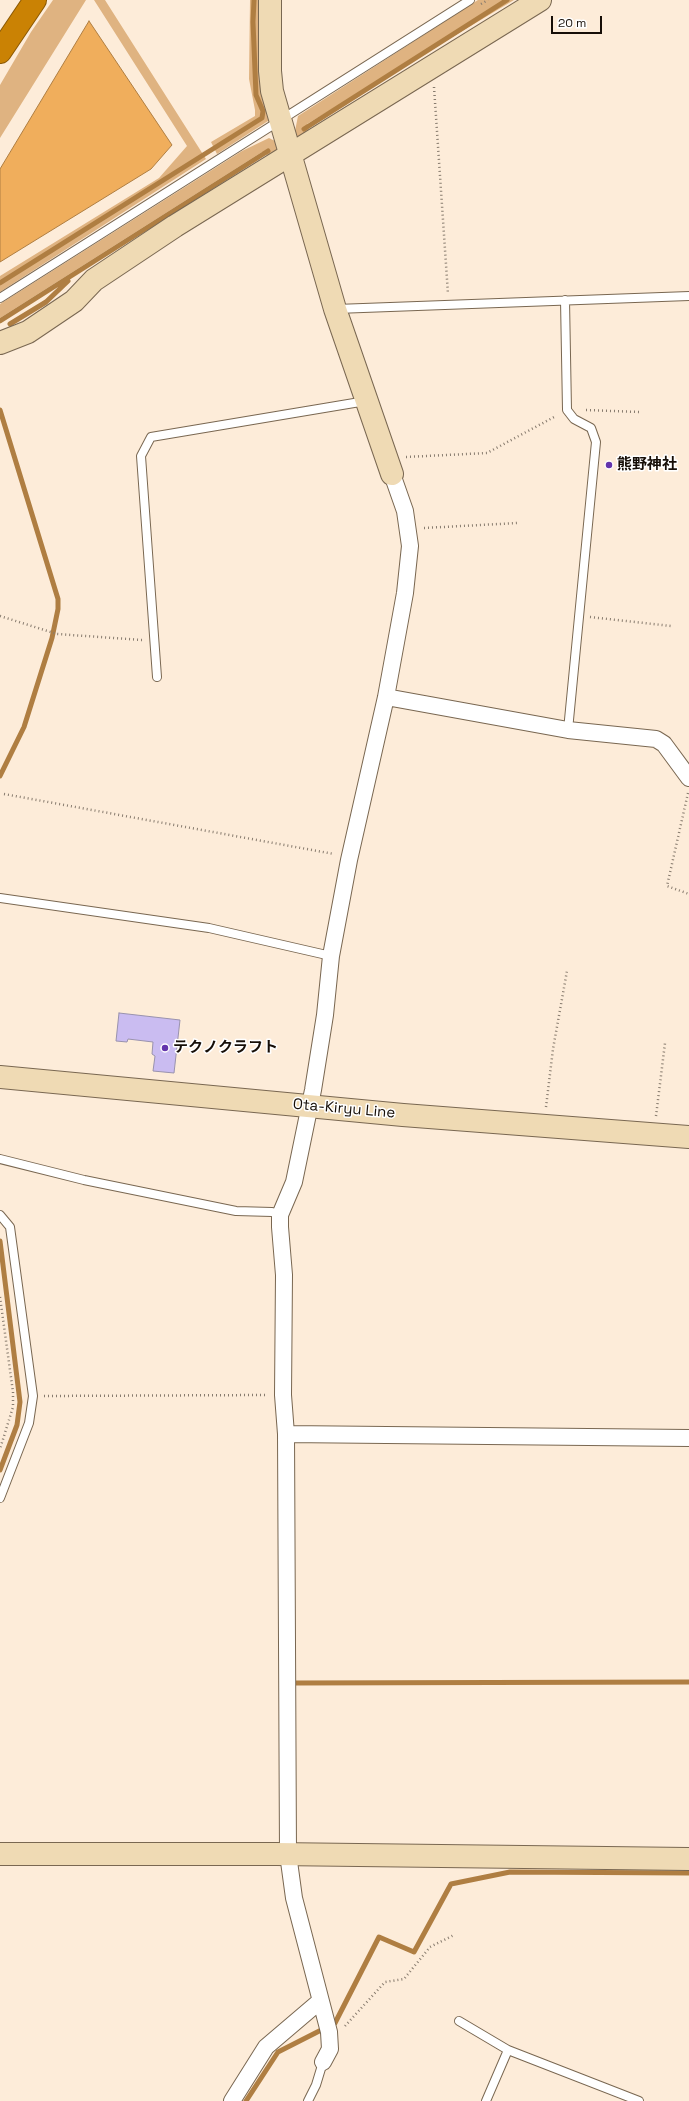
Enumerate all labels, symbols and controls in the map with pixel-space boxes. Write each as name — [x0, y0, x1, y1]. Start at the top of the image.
scale bar — [553, 8, 604, 34]
text: 20 m — [558, 15, 586, 31]
place label: 熊野神社 — [617, 456, 677, 474]
marker: 熊野神社 — [604, 460, 614, 470]
place label: テクノクラフト — [173, 1039, 278, 1057]
marker: テクノクラフト — [160, 1043, 170, 1053]
street label: Ota-Kiryu Line — [292, 1096, 396, 1122]

